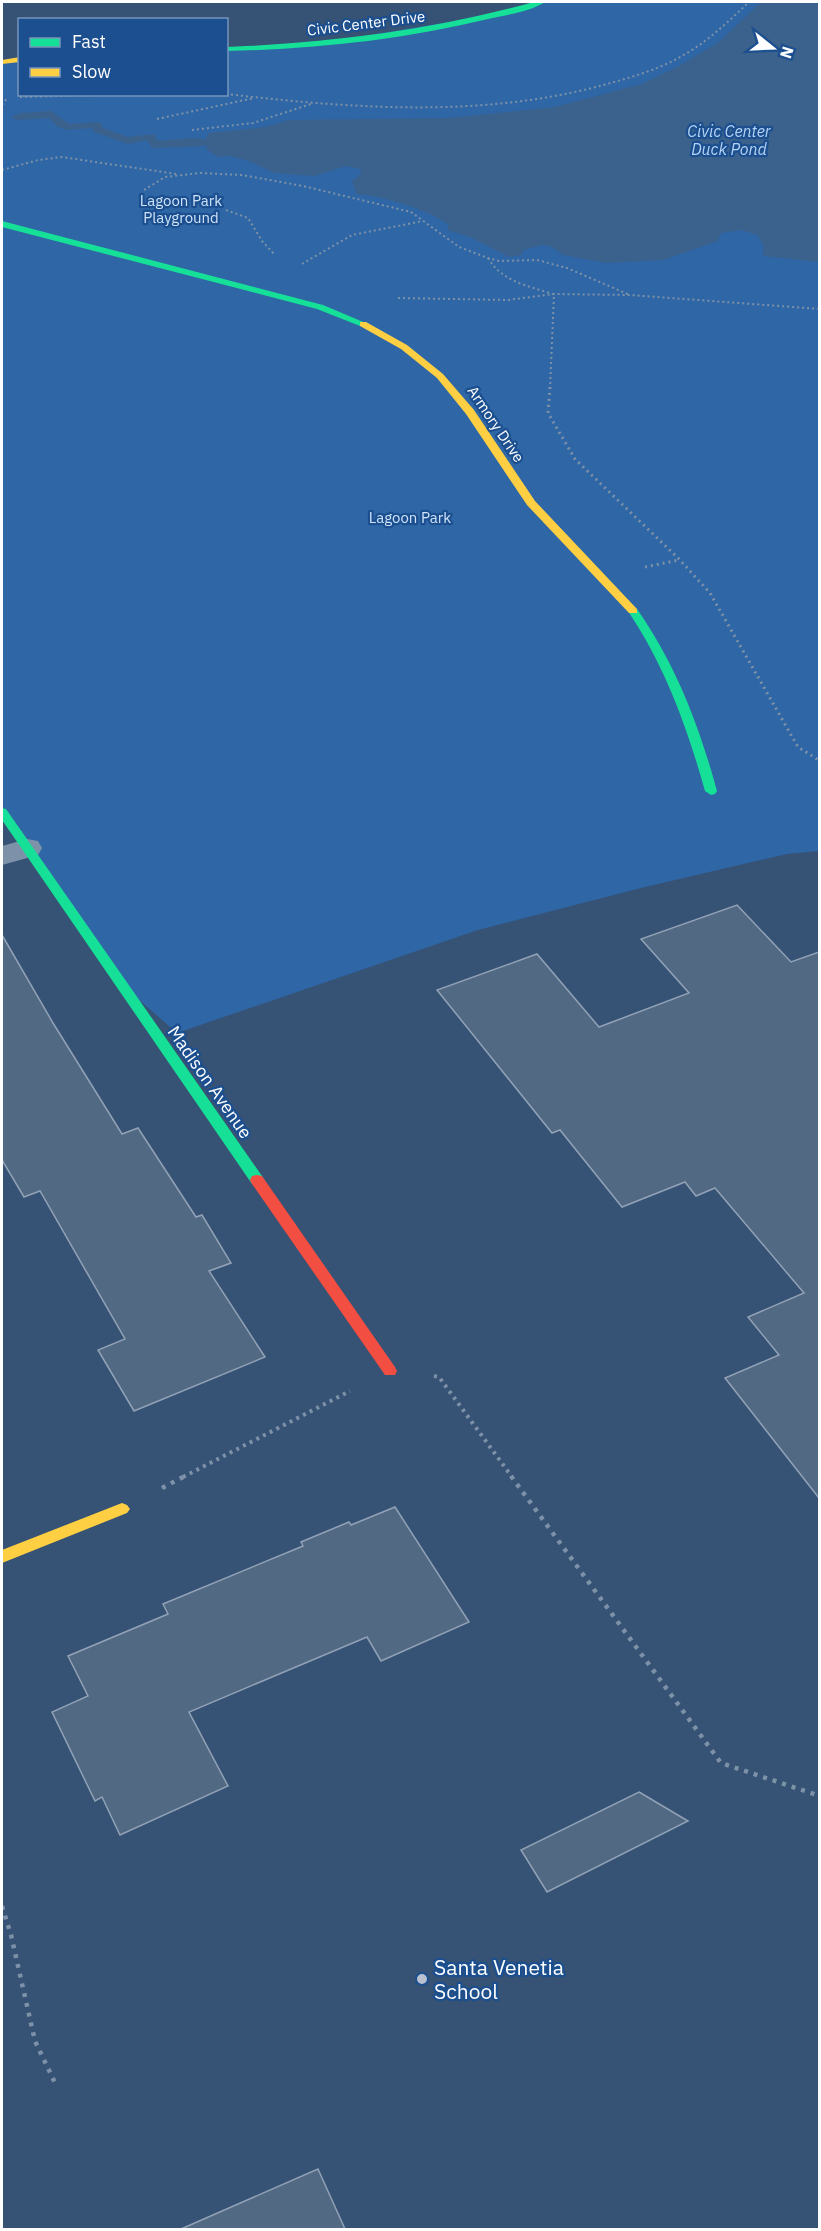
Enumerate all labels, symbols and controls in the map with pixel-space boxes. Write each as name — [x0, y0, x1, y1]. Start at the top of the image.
street label: Civic Center Drive — [306, 6, 426, 40]
legend — [18, 18, 228, 96]
north arrow — [743, 18, 803, 78]
text: Fast — [72, 30, 106, 53]
text: N — [776, 44, 799, 61]
text: Slow — [72, 60, 111, 83]
water label: Civic Center Duck Pond — [687, 121, 772, 159]
park label: Lagoon Park Playground — [140, 191, 222, 227]
street label: Armory Drive — [463, 382, 529, 466]
park label: Lagoon Park — [369, 508, 451, 527]
street label: Madison Avenue — [163, 1021, 258, 1143]
place label: Santa Venetia School — [434, 1953, 564, 2005]
marker: Santa Venetia School — [415, 1972, 429, 1986]

